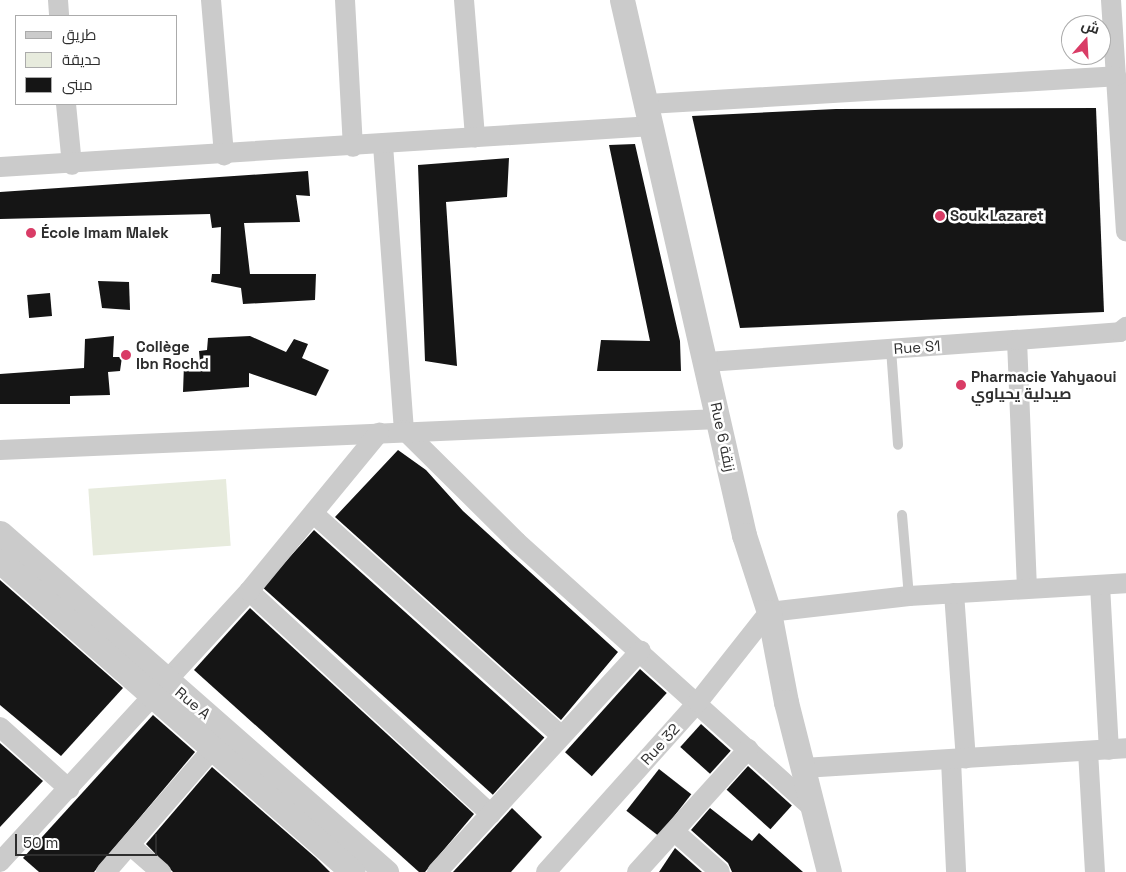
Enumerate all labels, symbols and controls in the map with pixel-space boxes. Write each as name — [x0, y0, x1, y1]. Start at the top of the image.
legend — [15, 15, 178, 105]
north arrow — [1061, 15, 1111, 65]
text: ش — [1079, 15, 1102, 38]
text: طريق — [62, 25, 96, 44]
text: حديقة — [62, 50, 101, 69]
text: مبنى — [62, 75, 93, 94]
place label: Souk Lazaret — [950, 207, 1044, 225]
marker: Souk Lazaret — [934, 210, 946, 222]
place label: École Imam Malek — [41, 224, 169, 242]
marker: École Imam Malek — [25, 227, 37, 239]
street label: Rue S1 — [893, 336, 941, 358]
place label: Collège Ibn Rochd — [136, 337, 209, 372]
marker: Collège Ibn Rochd — [120, 349, 132, 361]
place label: Pharmacie Yahyaoui صيدلية يحياوي — [971, 367, 1117, 402]
marker: Pharmacie Yahyaoui صيدلية يحياوي — [955, 379, 967, 391]
street label: Rue 6 زنقة — [707, 401, 739, 473]
street label: Rue A — [172, 683, 214, 723]
street label: Rue 32 — [637, 720, 683, 768]
scale bar — [18, 824, 160, 856]
text: 50 m — [23, 833, 58, 852]

